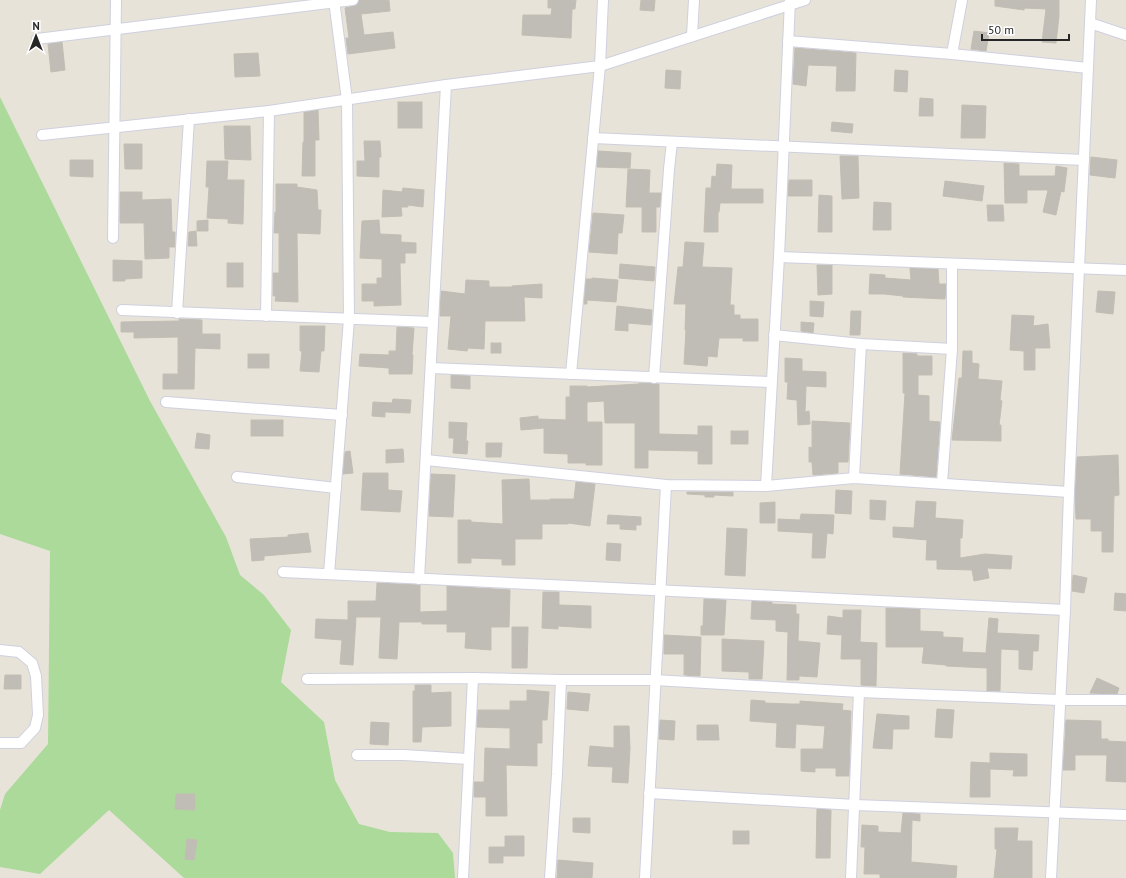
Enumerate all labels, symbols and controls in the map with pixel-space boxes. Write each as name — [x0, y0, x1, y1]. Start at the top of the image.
north arrow — [16, 16, 56, 56]
scale bar — [982, 16, 1069, 42]
text: N — [32, 19, 40, 33]
text: 50 m — [988, 22, 1014, 37]

